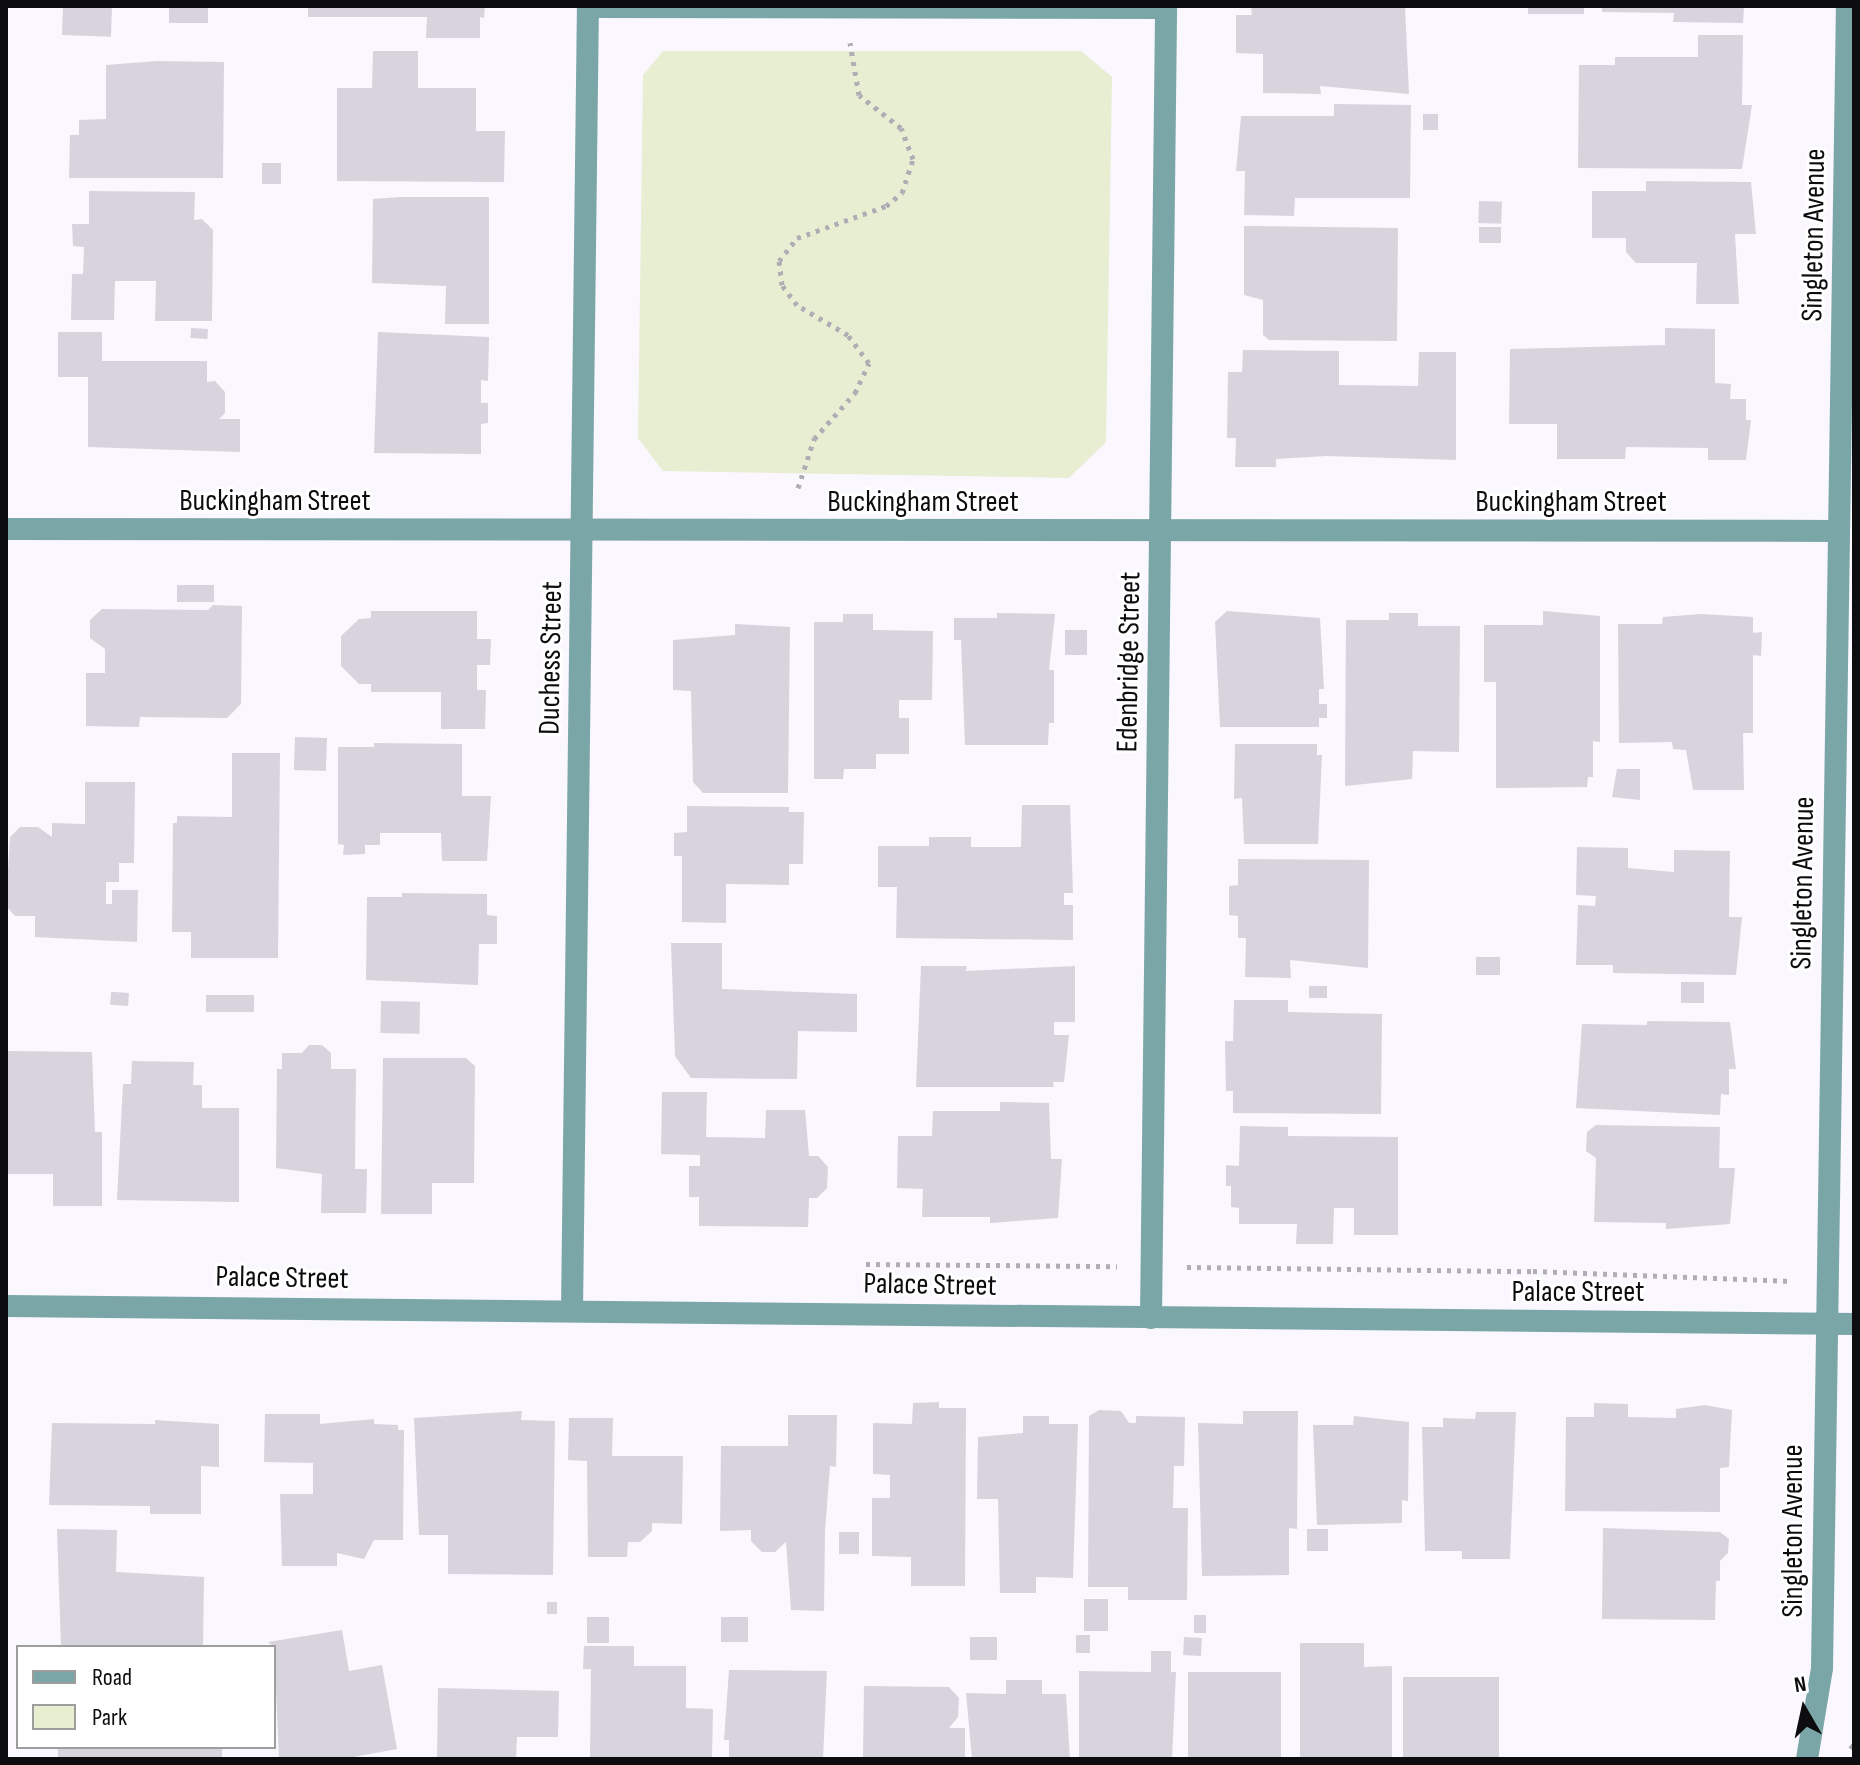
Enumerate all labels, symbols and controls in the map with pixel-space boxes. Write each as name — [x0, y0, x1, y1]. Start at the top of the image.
street label: Singleton Avenue — [1794, 148, 1834, 322]
street label: Buckingham Street — [179, 483, 371, 519]
street label: Buckingham Street — [827, 484, 1019, 520]
street label: Buckingham Street — [1475, 484, 1667, 520]
street label: Edenbridge Street — [1109, 571, 1149, 753]
street label: Duchess Street — [532, 581, 570, 735]
street label: Singleton Avenue — [1783, 796, 1823, 970]
street label: Palace Street — [215, 1259, 349, 1297]
street label: Palace Street — [863, 1266, 997, 1304]
street label: Palace Street — [1512, 1274, 1644, 1310]
street label: Singleton Avenue — [1775, 1444, 1811, 1618]
legend — [16, 1645, 276, 1749]
text: Road — [92, 1663, 132, 1692]
north arrow — [1764, 1669, 1844, 1749]
text: N — [1792, 1671, 1808, 1699]
text: Park — [92, 1703, 127, 1732]

